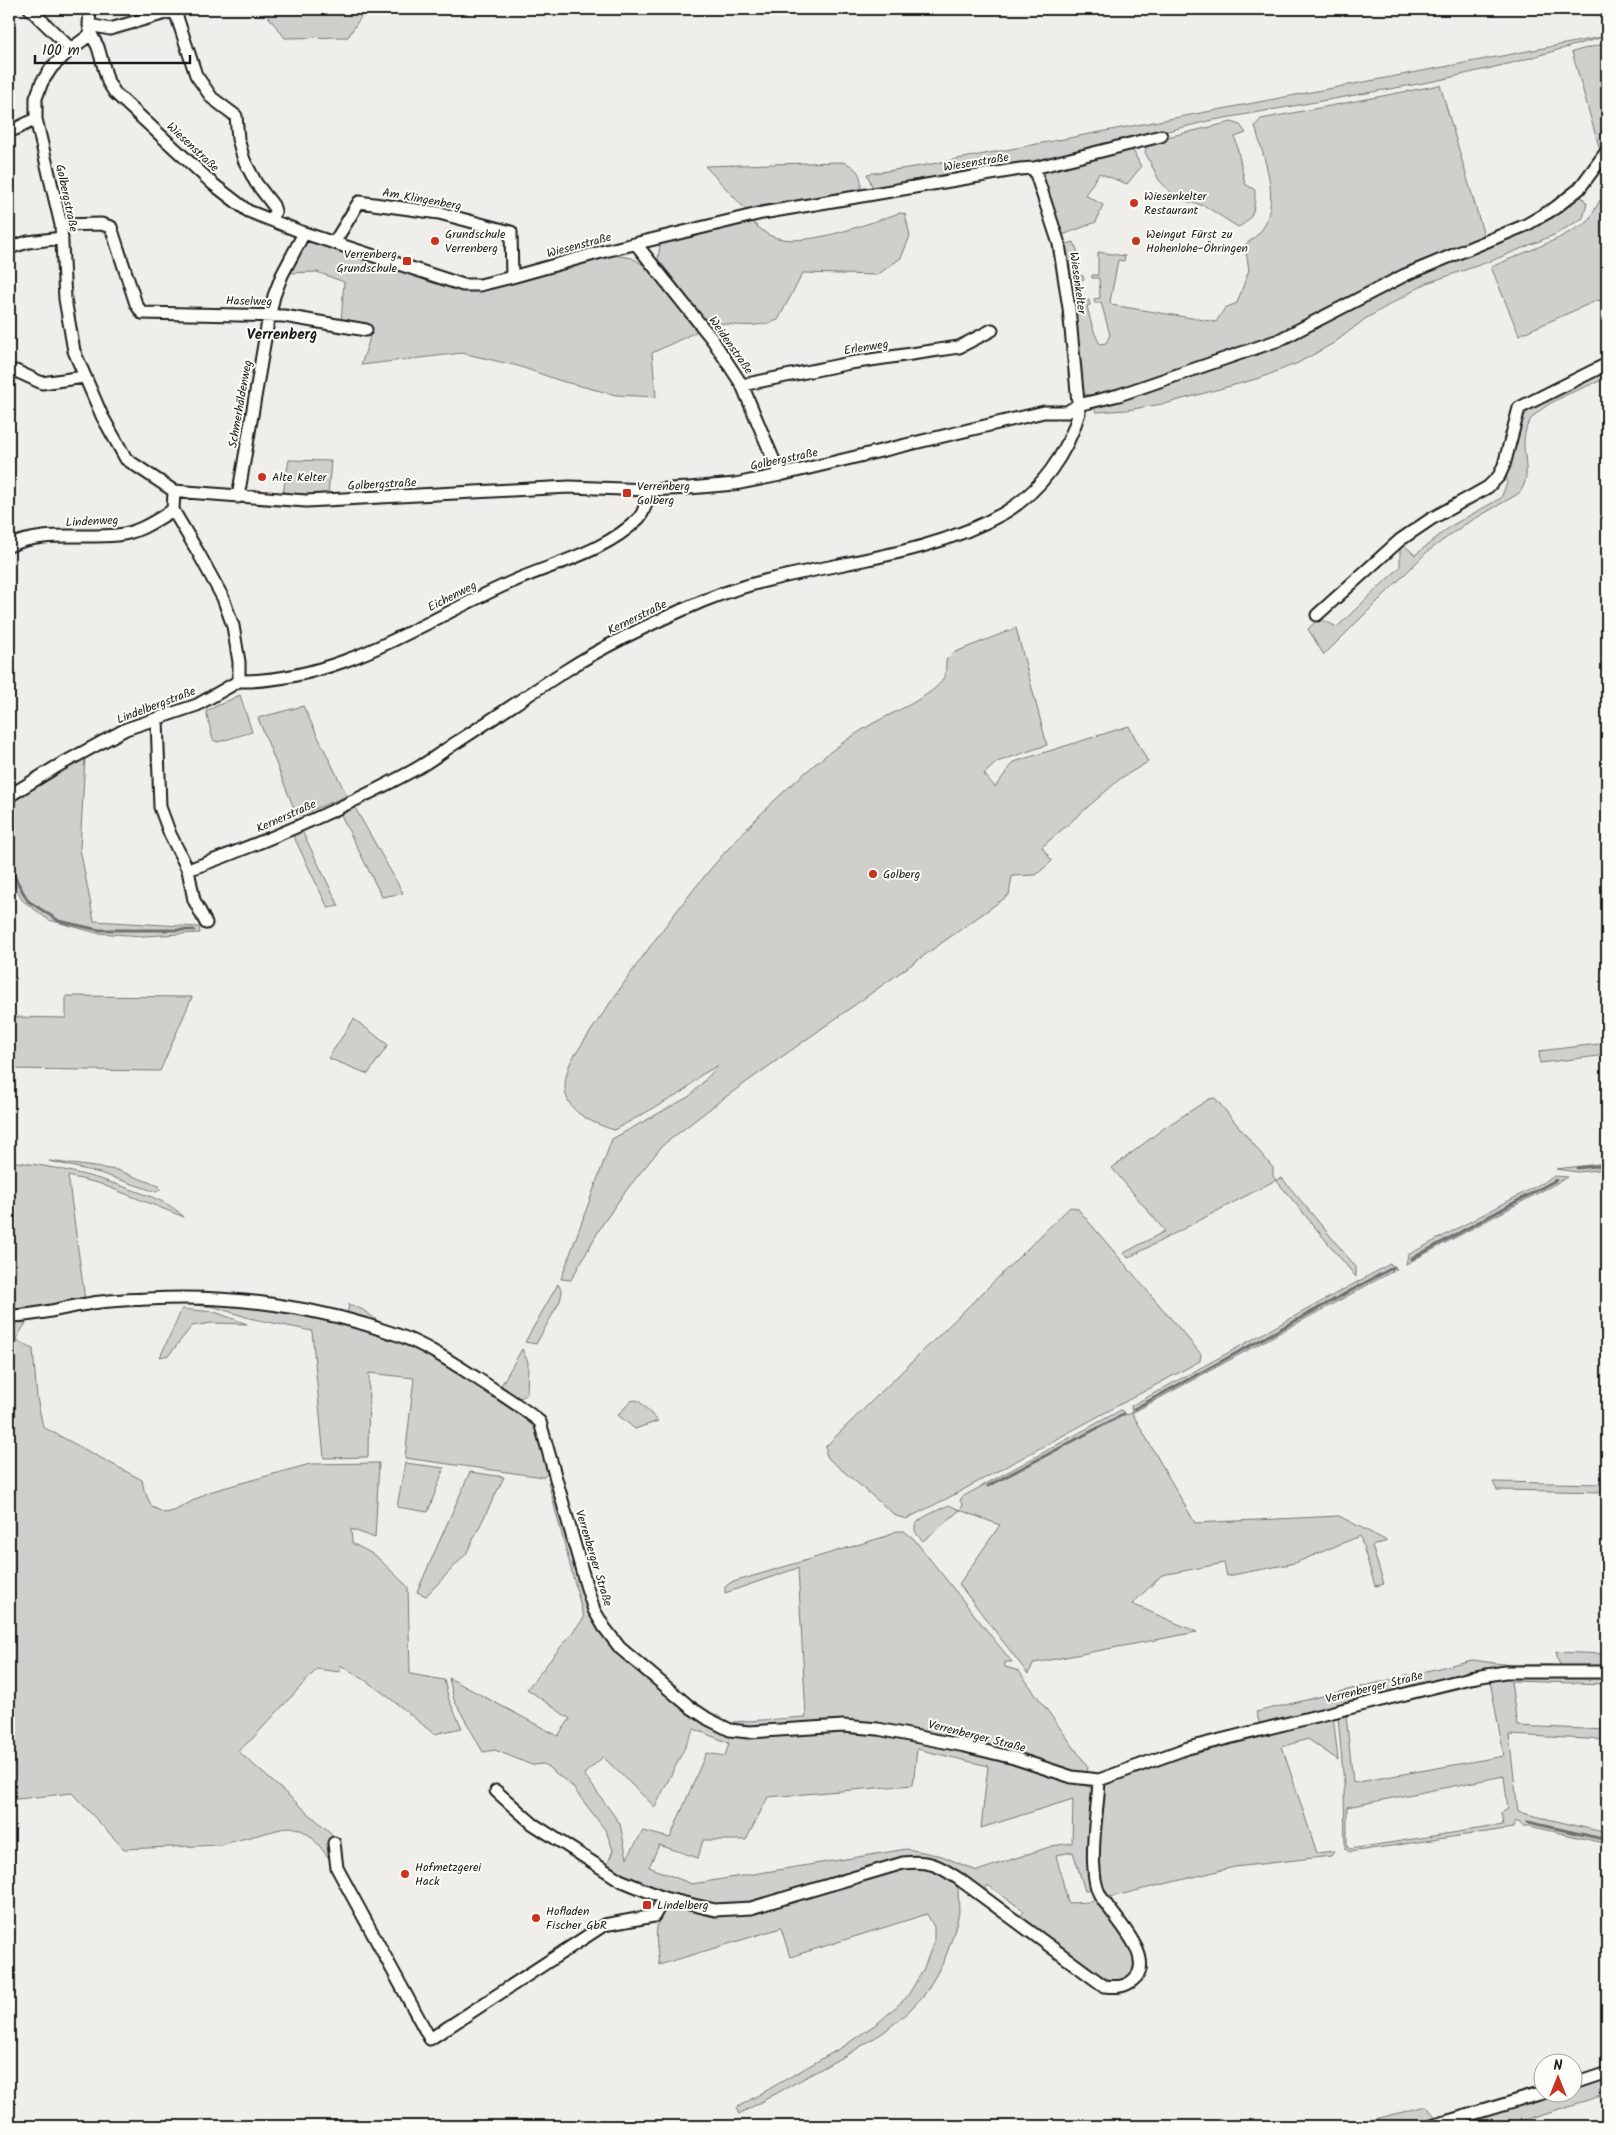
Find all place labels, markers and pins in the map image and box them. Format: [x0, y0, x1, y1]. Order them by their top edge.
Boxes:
place label: Wiesenkelter Restaurant [1144, 187, 1208, 220]
marker: Wiesenkelter Restaurant [1128, 197, 1140, 209]
place label: Grundschule Verrenberg [445, 225, 506, 258]
place label: Weingut Fürst zu Hohenlohe-Öhringen [1146, 225, 1248, 258]
marker: Grundschule Verrenberg [429, 235, 441, 247]
marker: Weingut Fürst zu Hohenlohe-Öhringen [1130, 235, 1142, 247]
place label: Verrenberg Grundschule [337, 245, 398, 278]
marker: Verrenberg Grundschule [401, 255, 413, 267]
place label: Alte Kelter [272, 468, 328, 487]
marker: Alte Kelter [256, 471, 268, 483]
place label: Verrenberg Golberg [637, 477, 690, 510]
marker: Verrenberg Golberg [621, 487, 633, 499]
place label: Golberg [883, 865, 920, 884]
marker: Golberg [867, 868, 879, 880]
place label: Hofmetzgerei Hack [415, 1858, 482, 1891]
marker: Hofmetzgerei Hack [399, 1868, 411, 1880]
place label: Lindelberg [657, 1896, 709, 1915]
marker: Lindelberg [641, 1899, 653, 1911]
place label: Hofladen Fischer GbR [546, 1902, 607, 1935]
marker: Hofladen Fischer GbR [530, 1912, 542, 1924]

